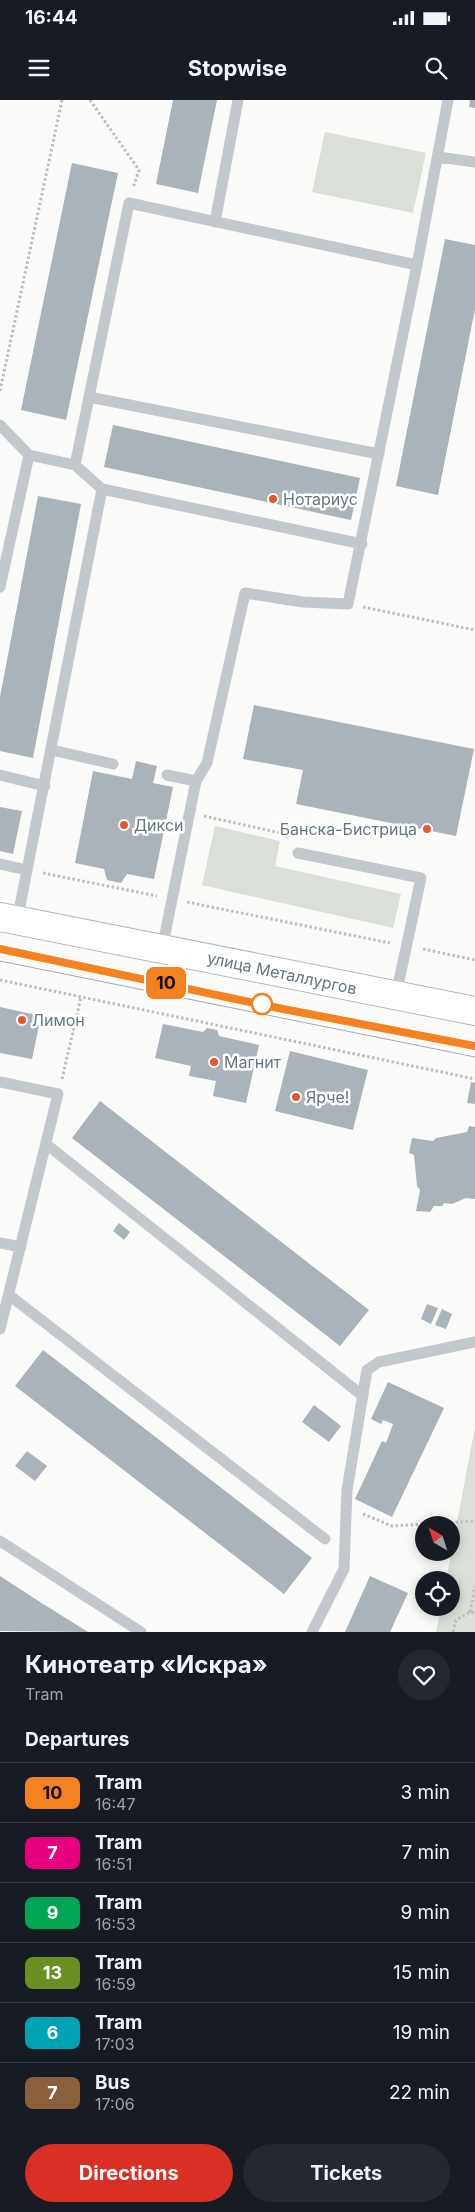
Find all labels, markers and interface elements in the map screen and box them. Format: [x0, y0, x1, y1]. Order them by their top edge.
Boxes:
text: 16:44 [25, 6, 78, 29]
icon: menu [25, 54, 53, 82]
icon: search [422, 54, 450, 82]
text: Stopwise [188, 55, 287, 81]
place label: Нотариус [283, 489, 358, 509]
marker: Нотариус [267, 493, 279, 505]
place label: Дикси [134, 815, 183, 835]
marker: Дикси [118, 819, 130, 831]
place label: Банска-Бистрица [280, 819, 417, 839]
marker: Банска-Бистрица [421, 823, 433, 835]
street label: улица Металлургов [205, 947, 359, 999]
line badge: 10 [144, 967, 188, 999]
text: 10 [156, 972, 176, 993]
unlabelled marker [251, 993, 273, 1015]
place label: Лимон [32, 1010, 85, 1030]
marker: Лимон [16, 1014, 28, 1026]
place label: Магнит [224, 1052, 282, 1072]
marker: Магнит [208, 1056, 220, 1068]
place label: Ярче! [306, 1087, 349, 1107]
marker: Ярче! [290, 1091, 302, 1103]
north arrow [415, 1516, 460, 1561]
map controls [415, 1516, 460, 1616]
button: locate [415, 1571, 460, 1616]
button: heart [398, 1649, 450, 1701]
text: Кинотеатр «Искра» [25, 1650, 268, 1679]
text: Tram [25, 1684, 63, 1704]
text: Departures [25, 1728, 129, 1751]
text: Tram [95, 1771, 142, 1794]
text: 3 min [400, 1781, 450, 1804]
text: 10 [43, 1782, 62, 1803]
text: 16:47 [95, 1794, 135, 1814]
text: Tram [95, 1831, 142, 1854]
text: 7 min [401, 1841, 450, 1864]
text: 7 [47, 1842, 58, 1863]
text: 16:51 [95, 1854, 132, 1874]
text: Tram [95, 1891, 142, 1914]
text: 9 min [400, 1901, 450, 1924]
text: 9 [47, 1902, 58, 1923]
text: 16:53 [95, 1914, 136, 1934]
text: Tram [95, 1951, 142, 1974]
text: 15 min [393, 1961, 450, 1984]
text: 13 [43, 1962, 62, 1983]
text: 16:59 [95, 1974, 136, 1994]
text: Tram [95, 2011, 142, 2034]
text: 19 min [393, 2021, 450, 2044]
text: 6 [47, 2022, 58, 2043]
text: 17:03 [95, 2034, 135, 2054]
text: Bus [95, 2071, 130, 2094]
text: 22 min [389, 2081, 450, 2104]
text: 7 [47, 2082, 58, 2103]
text: 17:06 [95, 2094, 135, 2114]
button: Directions [25, 2144, 233, 2202]
button: Tickets [243, 2144, 450, 2202]

